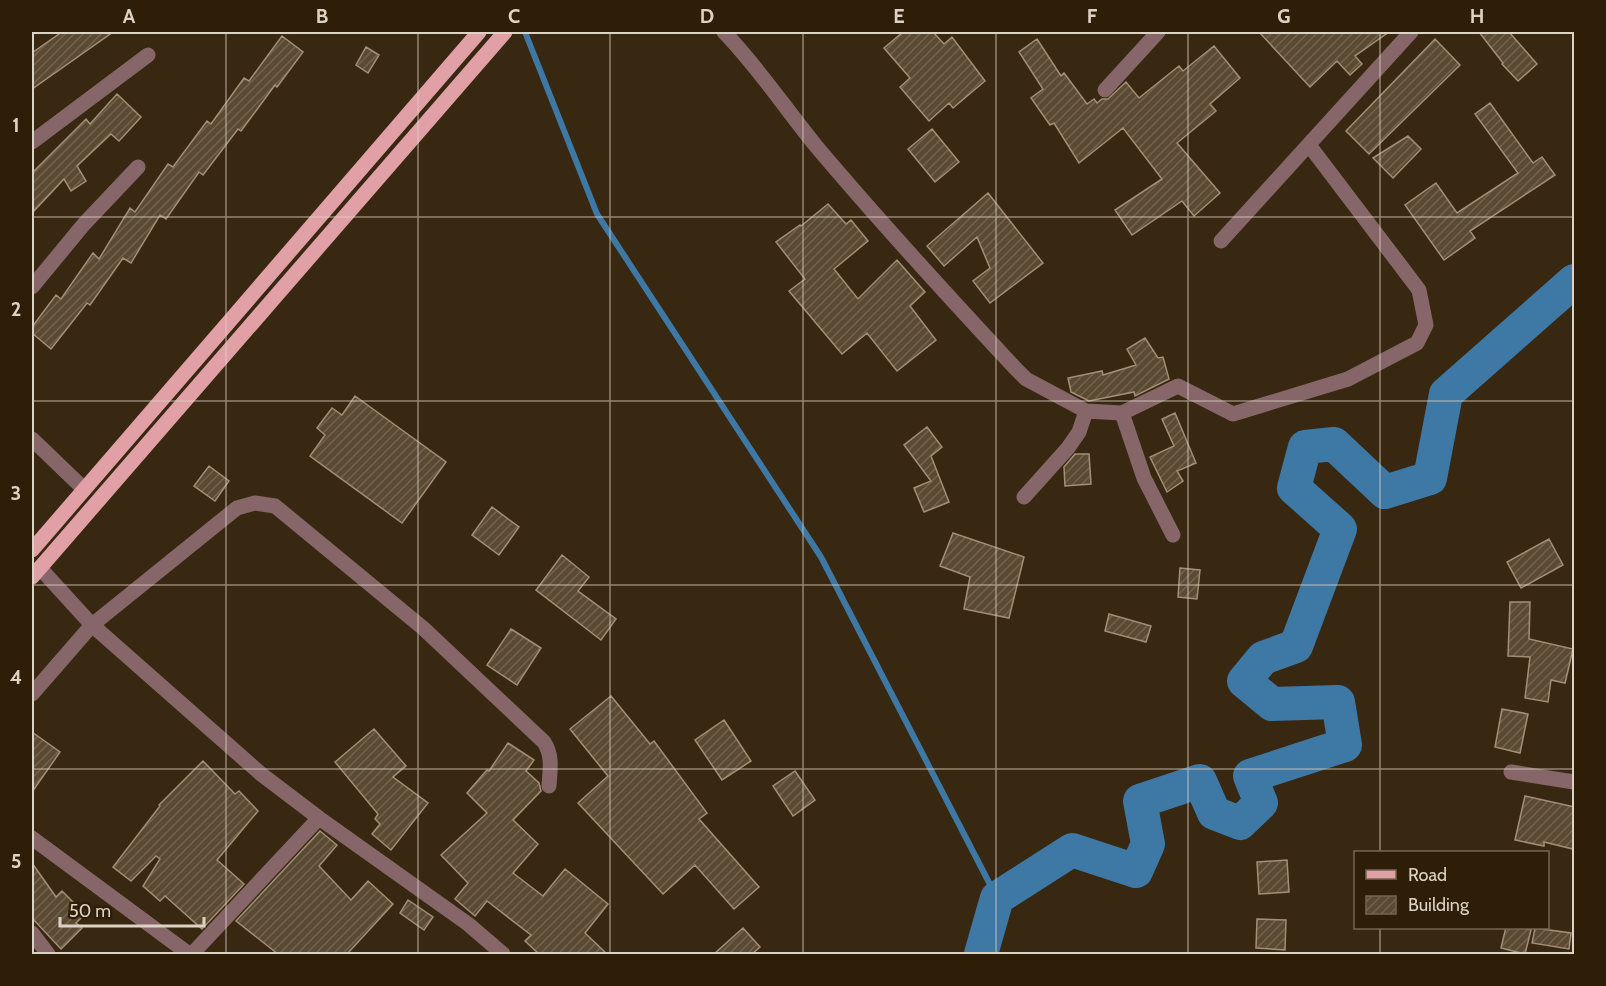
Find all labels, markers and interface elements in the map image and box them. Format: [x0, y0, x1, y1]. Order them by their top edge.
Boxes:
text: A [123, 4, 136, 28]
text: B [316, 4, 328, 28]
text: C [508, 4, 520, 28]
text: D [700, 4, 714, 28]
text: E [893, 4, 905, 28]
text: F [1087, 4, 1098, 28]
text: G [1277, 4, 1291, 28]
text: H [1470, 4, 1484, 28]
text: 1 [12, 113, 20, 137]
text: 2 [11, 297, 21, 321]
text: 3 [11, 481, 21, 505]
text: 4 [10, 665, 22, 689]
text: 5 [11, 849, 21, 873]
legend [1354, 851, 1549, 929]
text: Road [1408, 864, 1447, 886]
scale bar [60, 890, 204, 928]
text: Building [1408, 894, 1470, 916]
text: 50 m [69, 900, 111, 922]

